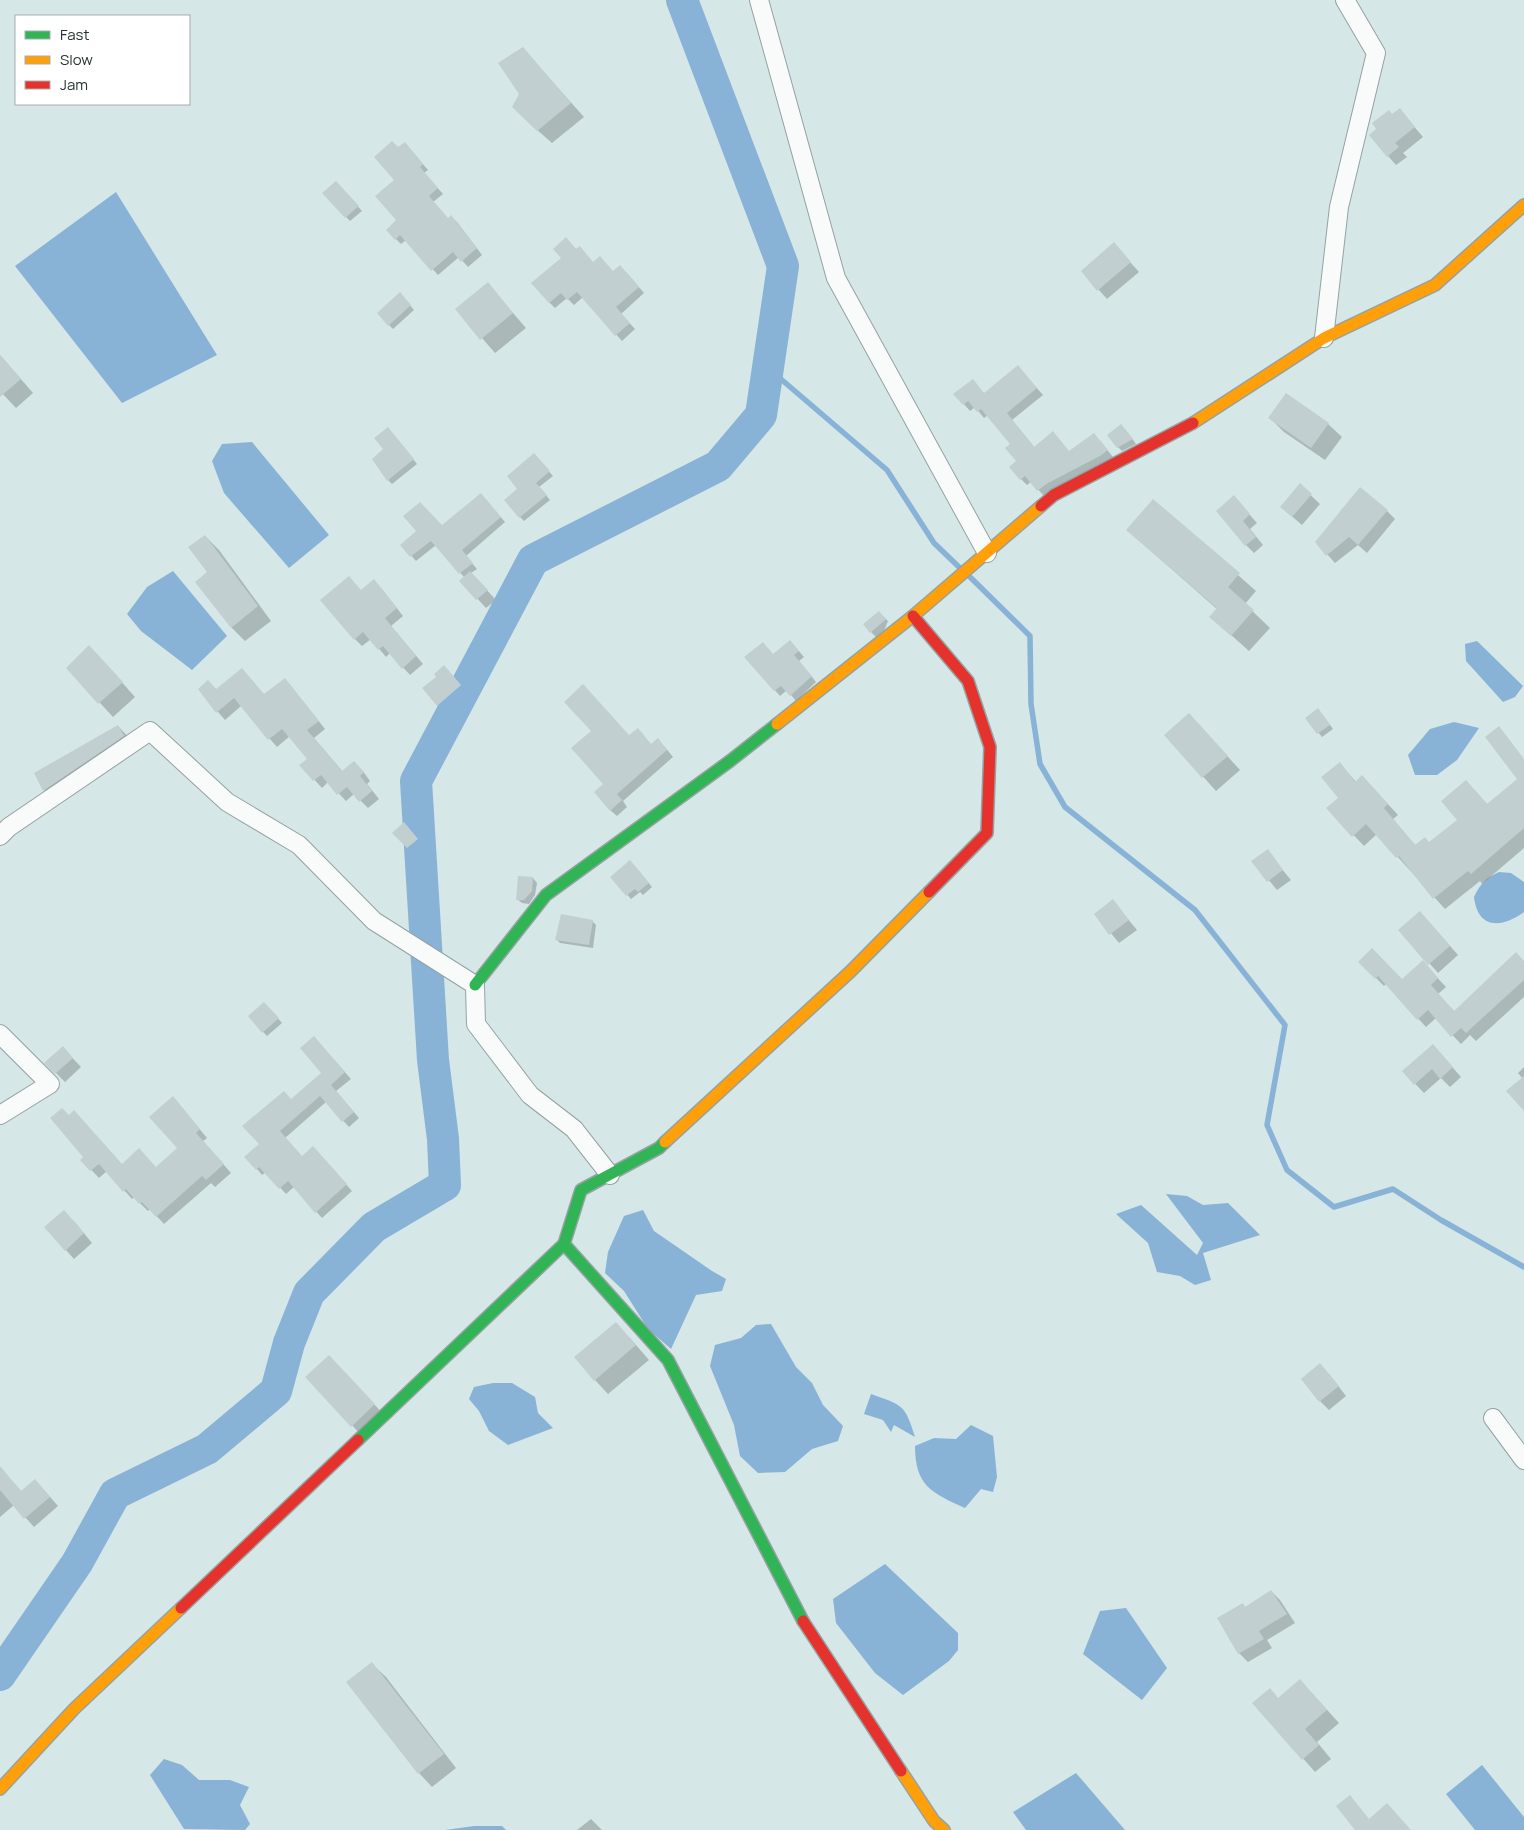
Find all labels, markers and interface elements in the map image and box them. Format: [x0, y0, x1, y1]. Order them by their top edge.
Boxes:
legend [15, 15, 190, 105]
text: Fast [60, 24, 89, 45]
text: Slow [60, 49, 93, 70]
text: Jam [60, 74, 88, 95]

